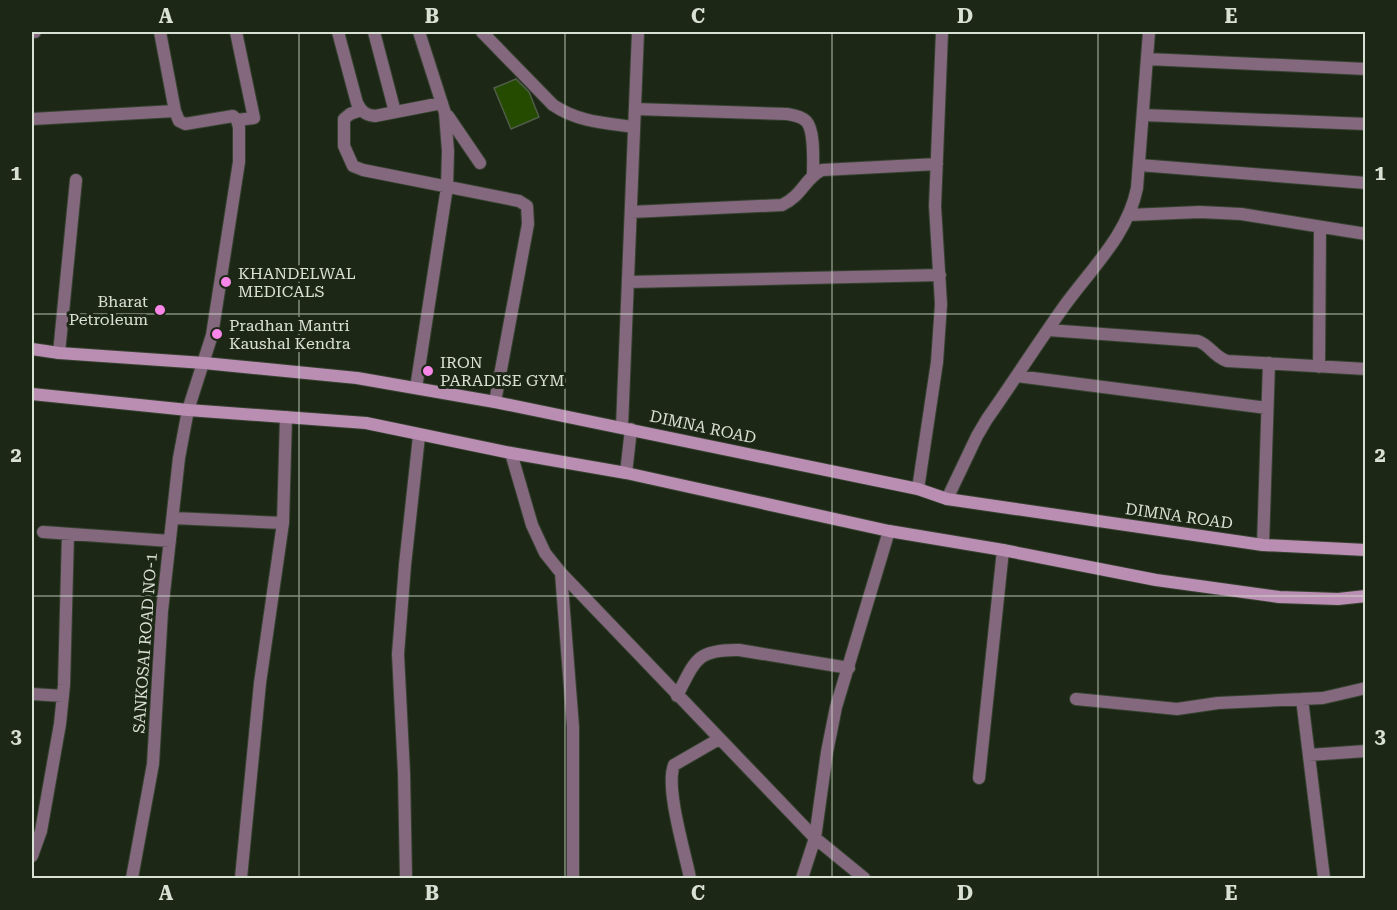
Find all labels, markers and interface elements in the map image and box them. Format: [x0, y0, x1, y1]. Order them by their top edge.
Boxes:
text: A [159, 4, 174, 28]
text: B [425, 4, 439, 28]
text: C [691, 4, 705, 28]
text: D [957, 4, 973, 28]
text: E [1225, 4, 1238, 28]
text: 1 [10, 161, 22, 185]
text: 1 [1374, 161, 1386, 185]
place label: KHANDELWAL MEDICALS [238, 264, 356, 301]
marker: KHANDELWAL MEDICALS [219, 275, 233, 289]
place label: Bharat Petroleum [69, 292, 148, 329]
marker: Bharat Petroleum [153, 303, 167, 317]
place label: Pradhan Mantri Kaushal Kendra [229, 316, 351, 353]
marker: Pradhan Mantri Kaushal Kendra [210, 327, 224, 341]
place label: IRON PARADISE GYM [440, 353, 564, 390]
marker: IRON PARADISE GYM [421, 364, 435, 378]
street label: DIMNA ROAD [648, 406, 758, 448]
text: 2 [10, 443, 22, 467]
text: 2 [1374, 443, 1386, 467]
street label: DIMNA ROAD [1124, 499, 1234, 533]
street label: SANKOSAI ROAD NO-1 [129, 552, 161, 734]
text: 3 [10, 724, 22, 748]
text: 3 [1374, 724, 1386, 748]
text: A [159, 881, 174, 905]
text: B [425, 881, 439, 905]
text: C [691, 881, 705, 905]
text: D [957, 881, 973, 905]
text: E [1225, 881, 1238, 905]

